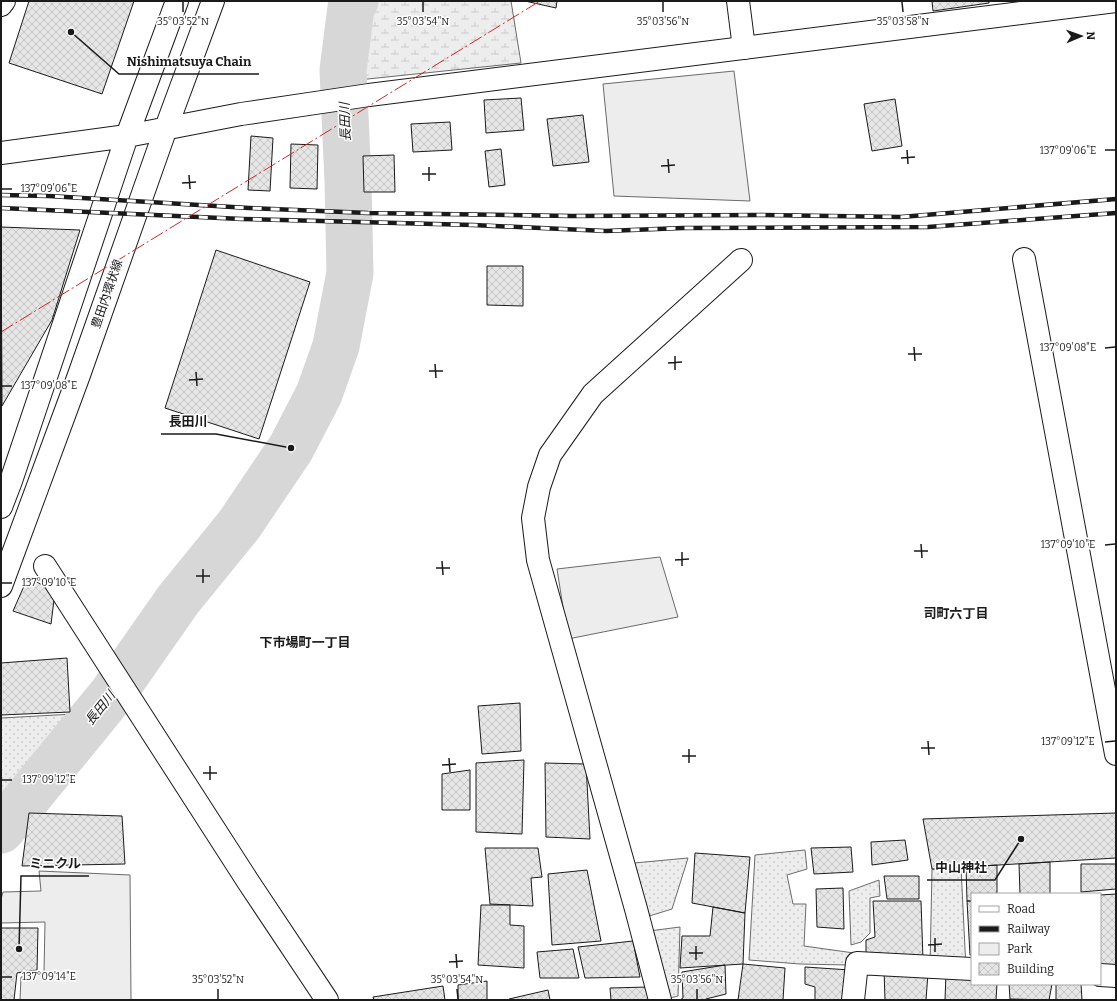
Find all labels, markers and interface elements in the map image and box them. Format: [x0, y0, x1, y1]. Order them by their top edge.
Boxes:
text: 35°03'52"N [157, 16, 209, 28]
text: 35°03'54"N [397, 16, 449, 28]
text: 35°03'56"N [637, 16, 689, 28]
text: 35°03'58"N [877, 16, 929, 28]
north arrow [1061, 16, 1101, 56]
text: N [1084, 31, 1097, 41]
callout: Nishimatsuya Chain [119, 49, 259, 74]
text: Nishimatsuya Chain [127, 54, 252, 69]
water label: 長田川 [337, 100, 353, 142]
text: 137°09'06"E [1040, 145, 1096, 157]
text: 137°09'06"E [21, 183, 77, 195]
street label: 豊田内環状線 [89, 258, 125, 330]
text: 137°09'08"E [1040, 342, 1096, 354]
text: 137°09'08"E [21, 380, 77, 392]
callout: 長田川 [161, 409, 216, 434]
text: 長田川 [168, 414, 208, 429]
text: 137°09'10"E [1041, 539, 1095, 551]
text: 137°09'10"E [22, 577, 76, 589]
district label: 司町六丁目 [923, 606, 989, 621]
district label: 下市場町一丁目 [259, 635, 351, 650]
water label: 長田川 [82, 687, 119, 728]
text: 137°09'12"E [1041, 736, 1095, 748]
text: 137°09'12"E [22, 774, 76, 786]
callout: ミニクル [21, 851, 89, 876]
callout: 中山神社 [927, 855, 995, 880]
text: ミニクル [29, 856, 81, 871]
text: 中山神社 [935, 860, 987, 875]
legend [971, 893, 1101, 985]
text: Road [1007, 902, 1035, 916]
text: Railway [1007, 922, 1051, 936]
text: Park [1007, 942, 1033, 956]
text: Building [1007, 962, 1054, 976]
text: 137°09'14"E [22, 971, 76, 983]
text: 35°03'52"N [192, 974, 244, 986]
text: 35°03'54"N [431, 974, 483, 986]
text: 35°03'56"N [671, 974, 723, 986]

